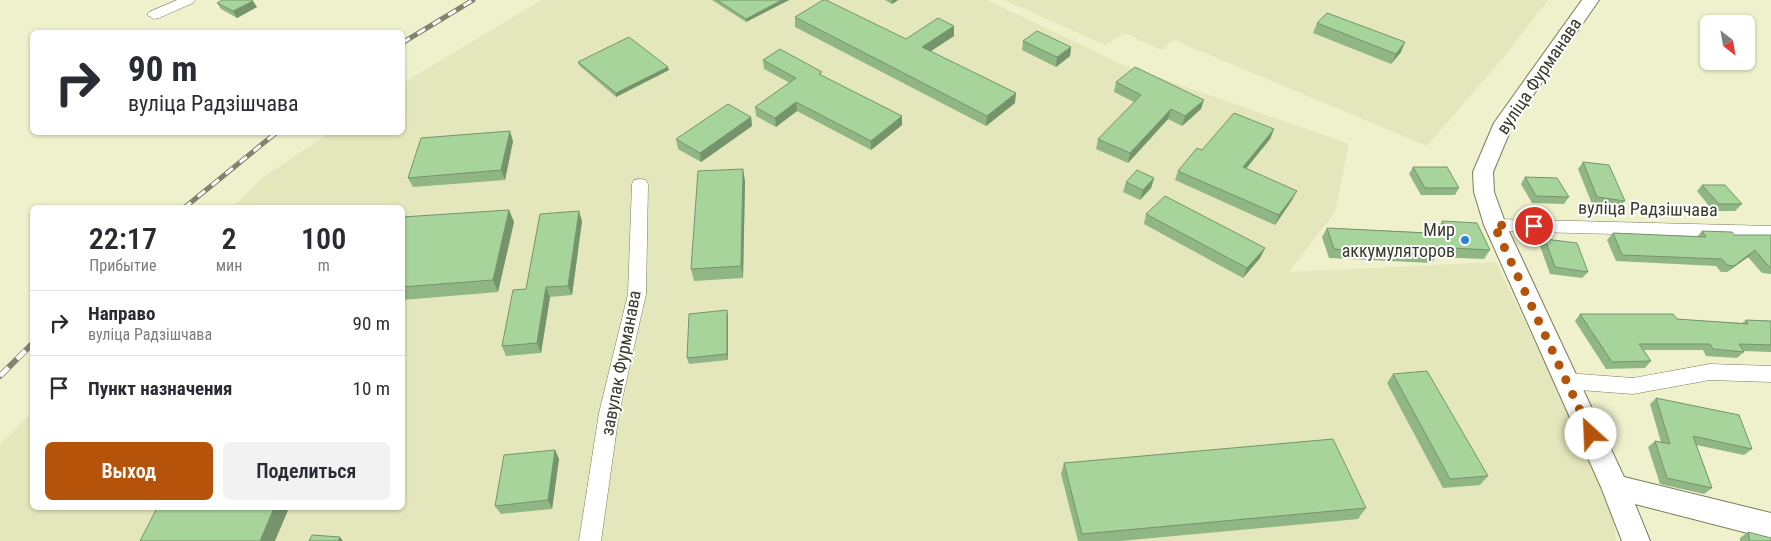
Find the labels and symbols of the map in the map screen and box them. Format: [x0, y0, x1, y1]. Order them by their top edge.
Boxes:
street label: вуліца Фурманава [1492, 14, 1585, 138]
north arrow [1700, 15, 1755, 70]
street label: вуліца Радзішчава [1578, 197, 1718, 220]
pin [1513, 205, 1555, 247]
place label: Мир аккумуляторов [1342, 219, 1455, 261]
marker: Мир аккумуляторов [1459, 234, 1471, 246]
street label: завулак Фурманава [596, 288, 645, 437]
position arrow [1564, 407, 1616, 459]

